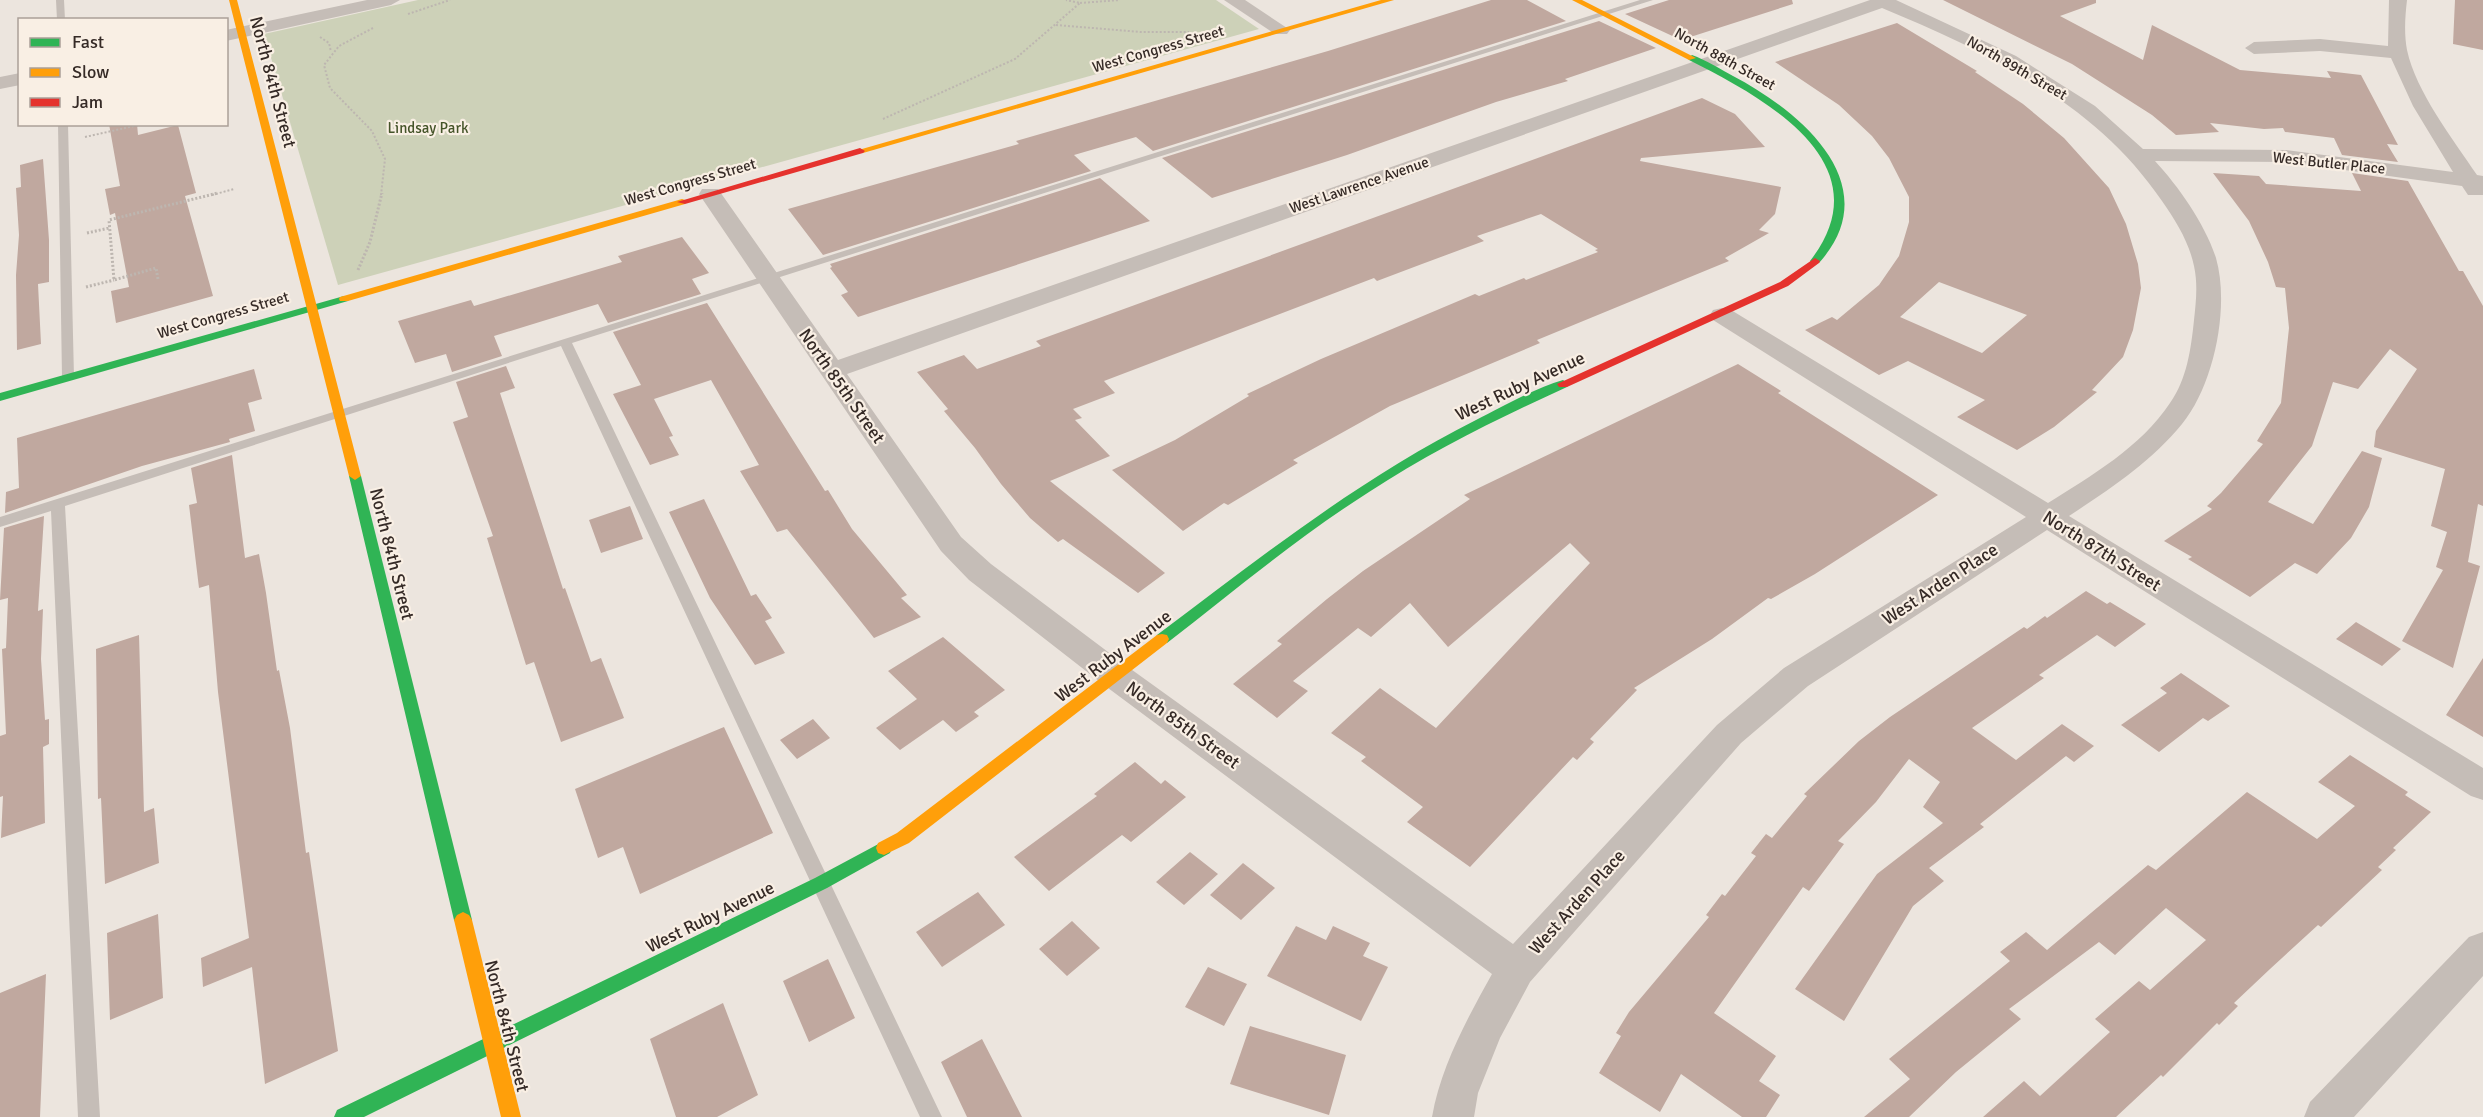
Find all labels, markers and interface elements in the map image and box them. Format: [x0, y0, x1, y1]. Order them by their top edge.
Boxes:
street label: North 84th Street [245, 14, 301, 150]
legend [18, 18, 228, 126]
street label: West Congress Street [1090, 22, 1226, 76]
street label: North 88th Street [1671, 24, 1779, 94]
text: Fast [72, 31, 104, 53]
street label: North 89th Street [1964, 32, 2070, 104]
text: Slow [72, 61, 109, 83]
text: Jam [72, 91, 103, 113]
park label: Lindsay Park [388, 119, 469, 137]
street label: West Butler Place [2272, 148, 2386, 178]
street label: West Lawrence Avenue [1287, 153, 1431, 217]
street label: West Congress Street [622, 155, 758, 209]
street label: West Congress Street [155, 288, 291, 342]
street label: North 85th Street [794, 324, 890, 448]
street label: West Ruby Avenue [1452, 346, 1588, 426]
street label: North 84th Street [365, 486, 419, 622]
street label: North 87th Street [2039, 506, 2165, 596]
street label: West Arden Place [1878, 538, 2002, 630]
street label: West Ruby Avenue [1050, 605, 1176, 707]
street label: North 85th Street [1122, 676, 1244, 774]
street label: West Arden Place [1524, 845, 1630, 959]
street label: West Ruby Avenue [642, 876, 778, 958]
street label: North 84th Street [480, 958, 534, 1094]

